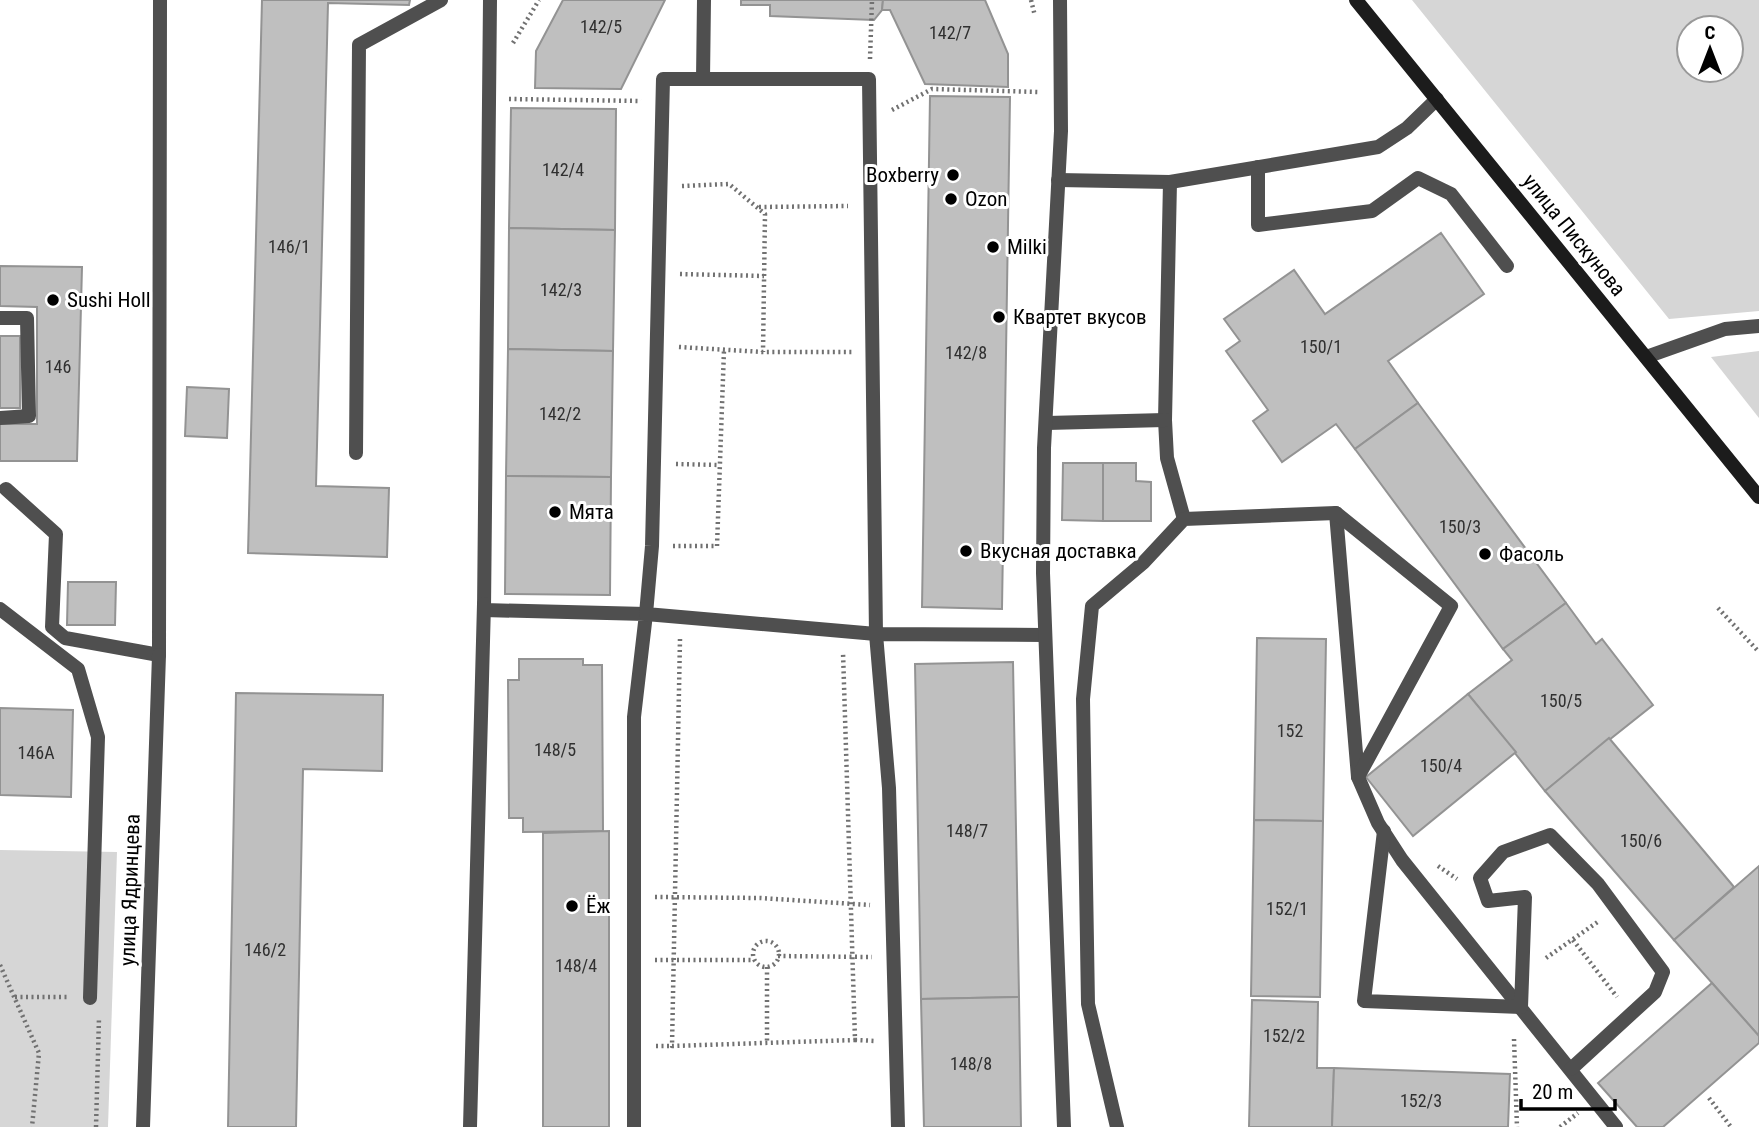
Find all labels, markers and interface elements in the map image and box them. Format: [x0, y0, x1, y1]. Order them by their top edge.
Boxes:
north arrow [1675, 14, 1745, 84]
house number: 142/5 [580, 16, 622, 37]
text: С [1705, 21, 1716, 44]
house number: 142/7 [929, 22, 971, 43]
house number: 142/4 [542, 159, 584, 180]
place label: Boxberry [866, 163, 939, 187]
marker: Boxberry [945, 167, 961, 183]
street label: улица Пискунова [1518, 169, 1630, 301]
place label: Ozon [965, 187, 1007, 211]
marker: Ozon [943, 191, 959, 207]
place label: Milki [1007, 235, 1047, 259]
house number: 146/1 [268, 236, 310, 257]
marker: Milki [985, 239, 1001, 255]
house number: 142/3 [540, 279, 582, 300]
place label: Sushi Holl [67, 288, 151, 312]
marker: Sushi Holl [45, 292, 61, 308]
place label: Квартет вкусов [1013, 305, 1147, 329]
marker: Квартет вкусов [991, 309, 1007, 325]
house number: 150/1 [1300, 336, 1342, 357]
house number: 142/8 [945, 342, 987, 363]
house number: 146 [45, 356, 71, 377]
house number: 142/2 [539, 403, 581, 424]
place label: Мята [569, 500, 614, 524]
marker: Мята [547, 504, 563, 520]
house number: 150/3 [1439, 516, 1481, 537]
place label: Вкусная доставка [980, 539, 1137, 563]
place label: Фасоль [1499, 542, 1564, 566]
marker: Вкусная доставка [958, 543, 974, 559]
marker: Фасоль [1477, 546, 1493, 562]
house number: 150/5 [1540, 690, 1582, 711]
house number: 152 [1277, 720, 1303, 741]
house number: 148/5 [534, 739, 576, 760]
house number: 146А [17, 742, 55, 763]
house number: 150/4 [1420, 755, 1462, 776]
street label: улица Ядринцева [115, 814, 145, 966]
house number: 148/7 [946, 820, 988, 841]
house number: 150/6 [1620, 830, 1662, 851]
place label: Ёж [586, 894, 610, 918]
marker: Ёж [564, 898, 580, 914]
house number: 152/1 [1266, 898, 1308, 919]
house number: 146/2 [244, 939, 286, 960]
house number: 148/4 [555, 955, 597, 976]
house number: 152/2 [1263, 1025, 1305, 1046]
house number: 148/8 [950, 1053, 992, 1074]
scale bar [1521, 1068, 1616, 1112]
text: 20 m [1532, 1080, 1573, 1104]
house number: 152/3 [1400, 1090, 1442, 1111]

